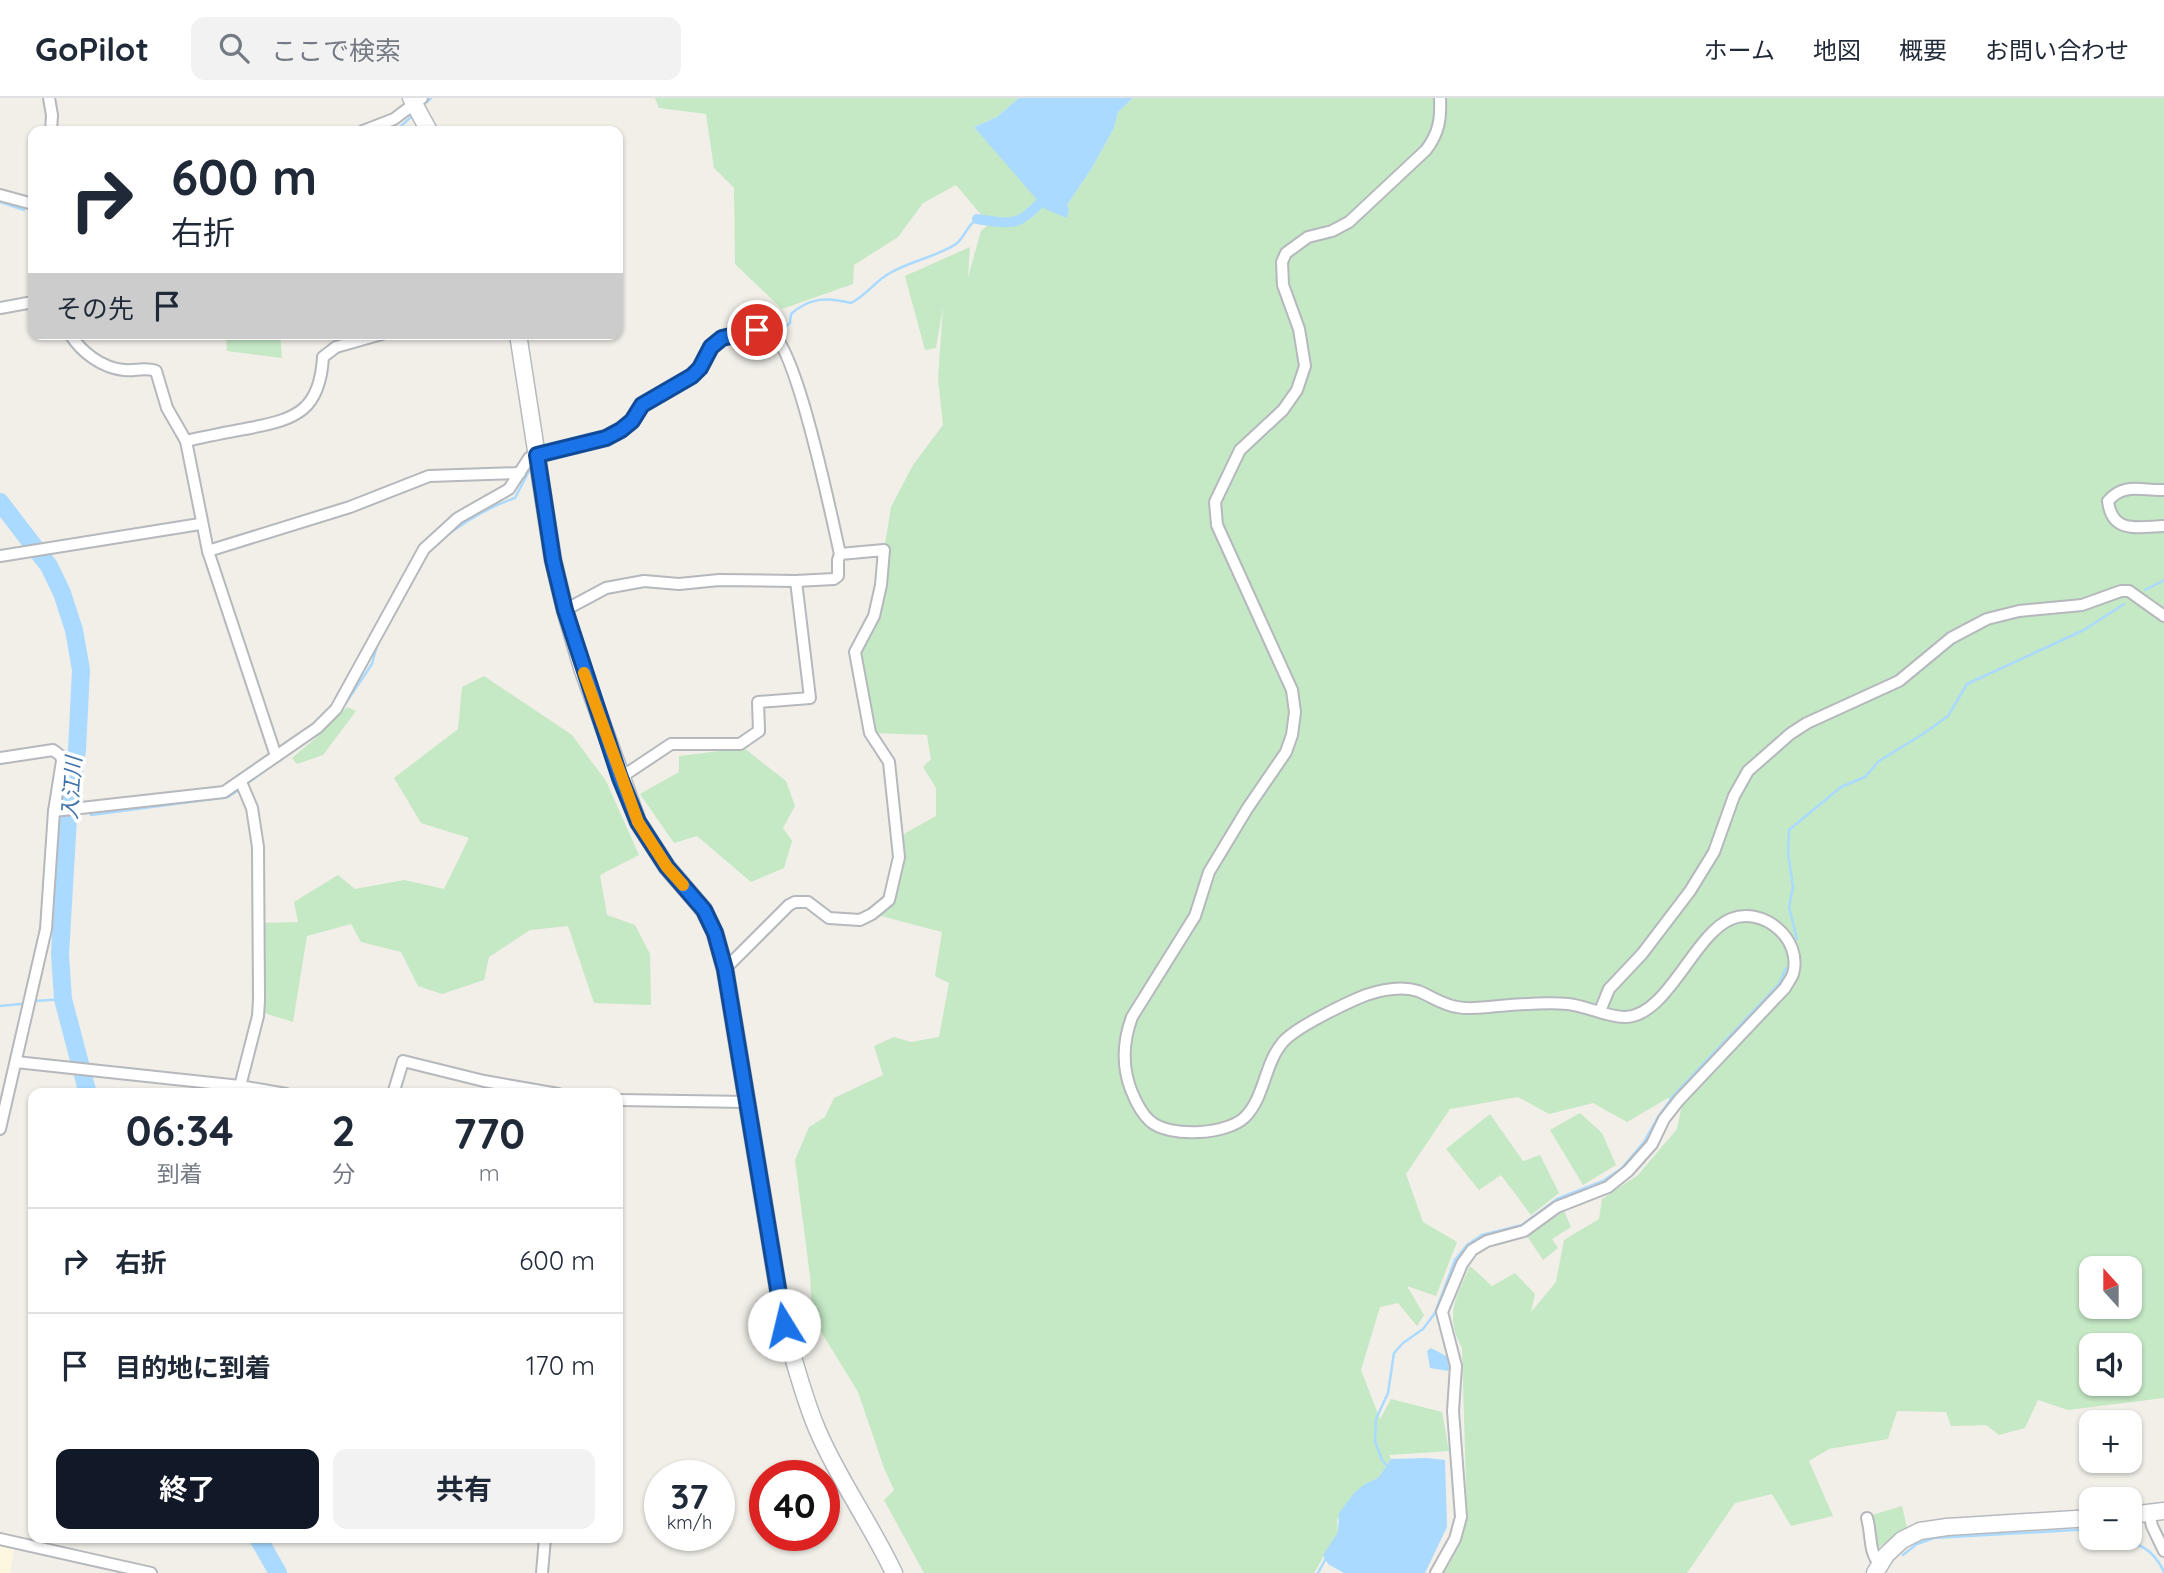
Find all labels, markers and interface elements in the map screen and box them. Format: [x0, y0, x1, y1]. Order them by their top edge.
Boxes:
search box [191, 17, 681, 80]
text: GoPilot [35, 28, 149, 69]
icon: search [215, 29, 253, 67]
text: ここで検索 [271, 34, 401, 67]
text: ホーム [1704, 35, 1775, 65]
text: 地図 [1813, 35, 1861, 65]
text: 概要 [1899, 35, 1947, 65]
text: お問い合わせ [1985, 35, 2129, 65]
text: 600 m [171, 146, 317, 207]
icon: right [56, 154, 147, 245]
text: 右折 [171, 212, 235, 252]
icon: arrive [148, 287, 186, 325]
text: その先 [56, 292, 134, 325]
pin [727, 300, 787, 360]
icon: arrive [738, 311, 776, 349]
water label: 入江川 [56, 754, 86, 820]
text: 06:34 [126, 1104, 234, 1157]
text: 2 [331, 1104, 355, 1157]
text: 770 [453, 1107, 525, 1160]
text: m [479, 1158, 500, 1187]
text: 到着 [157, 1159, 203, 1188]
text: 分 [332, 1159, 355, 1188]
icon: right [56, 1242, 94, 1280]
text: 600 m [519, 1244, 595, 1277]
text: 右折 [115, 1246, 167, 1279]
north arrow [2079, 1256, 2142, 1320]
map controls [2079, 1256, 2142, 1550]
position arrow [747, 1288, 821, 1362]
button: sound [2079, 1333, 2142, 1396]
icon: arrive [56, 1347, 94, 1385]
text: 170 m [526, 1349, 595, 1382]
text: 目的地に到着 [115, 1351, 271, 1384]
button: + [2079, 1410, 2142, 1473]
button: 終了 [56, 1449, 319, 1529]
button: 共有 [333, 1449, 595, 1529]
speed limit sign: 40 [749, 1460, 840, 1551]
text: 37 [670, 1474, 709, 1518]
button: − [2079, 1487, 2142, 1550]
text: km/h [667, 1511, 712, 1534]

